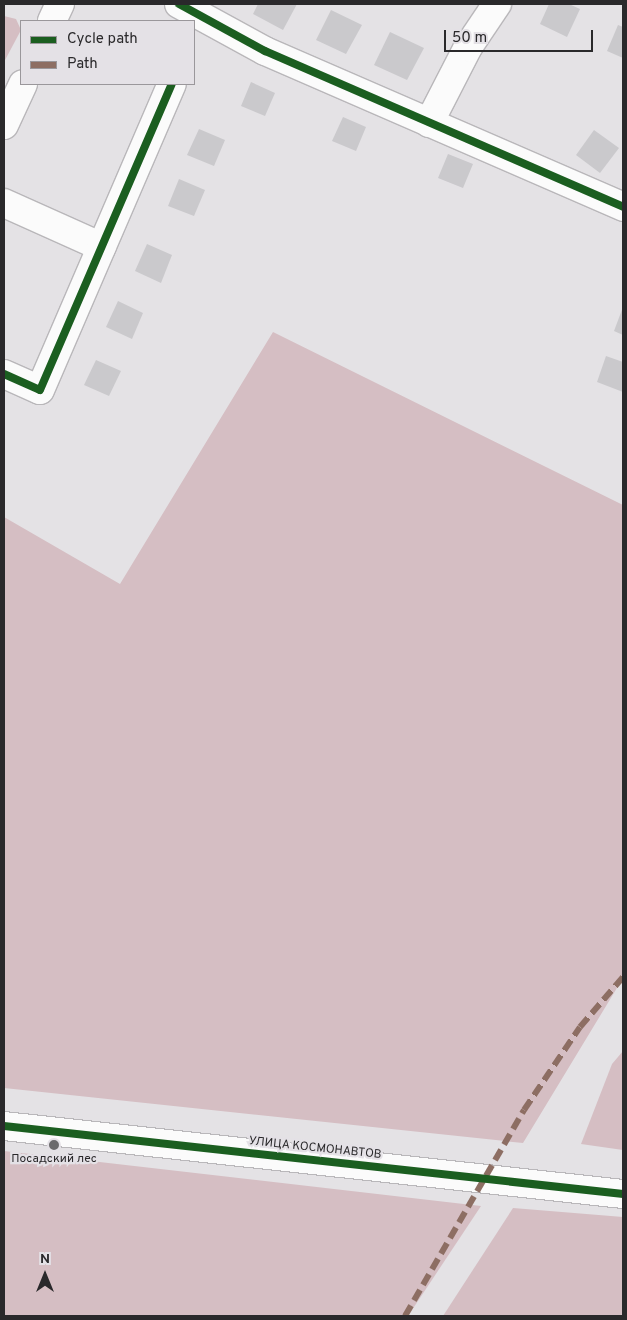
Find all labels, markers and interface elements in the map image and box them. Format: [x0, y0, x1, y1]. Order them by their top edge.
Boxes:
legend [20, 20, 195, 85]
scale bar [447, 20, 596, 52]
text: 50 m [452, 29, 487, 48]
text: Cycle path [67, 30, 138, 49]
text: Path [67, 55, 98, 74]
street label: УЛИЦА КОСМОНАВТОВ [248, 1135, 382, 1163]
marker: Посадский лес [48, 1139, 60, 1151]
place label: Посадский лес [11, 1153, 97, 1167]
north arrow [20, 1250, 70, 1300]
text: N [40, 1251, 50, 1268]

